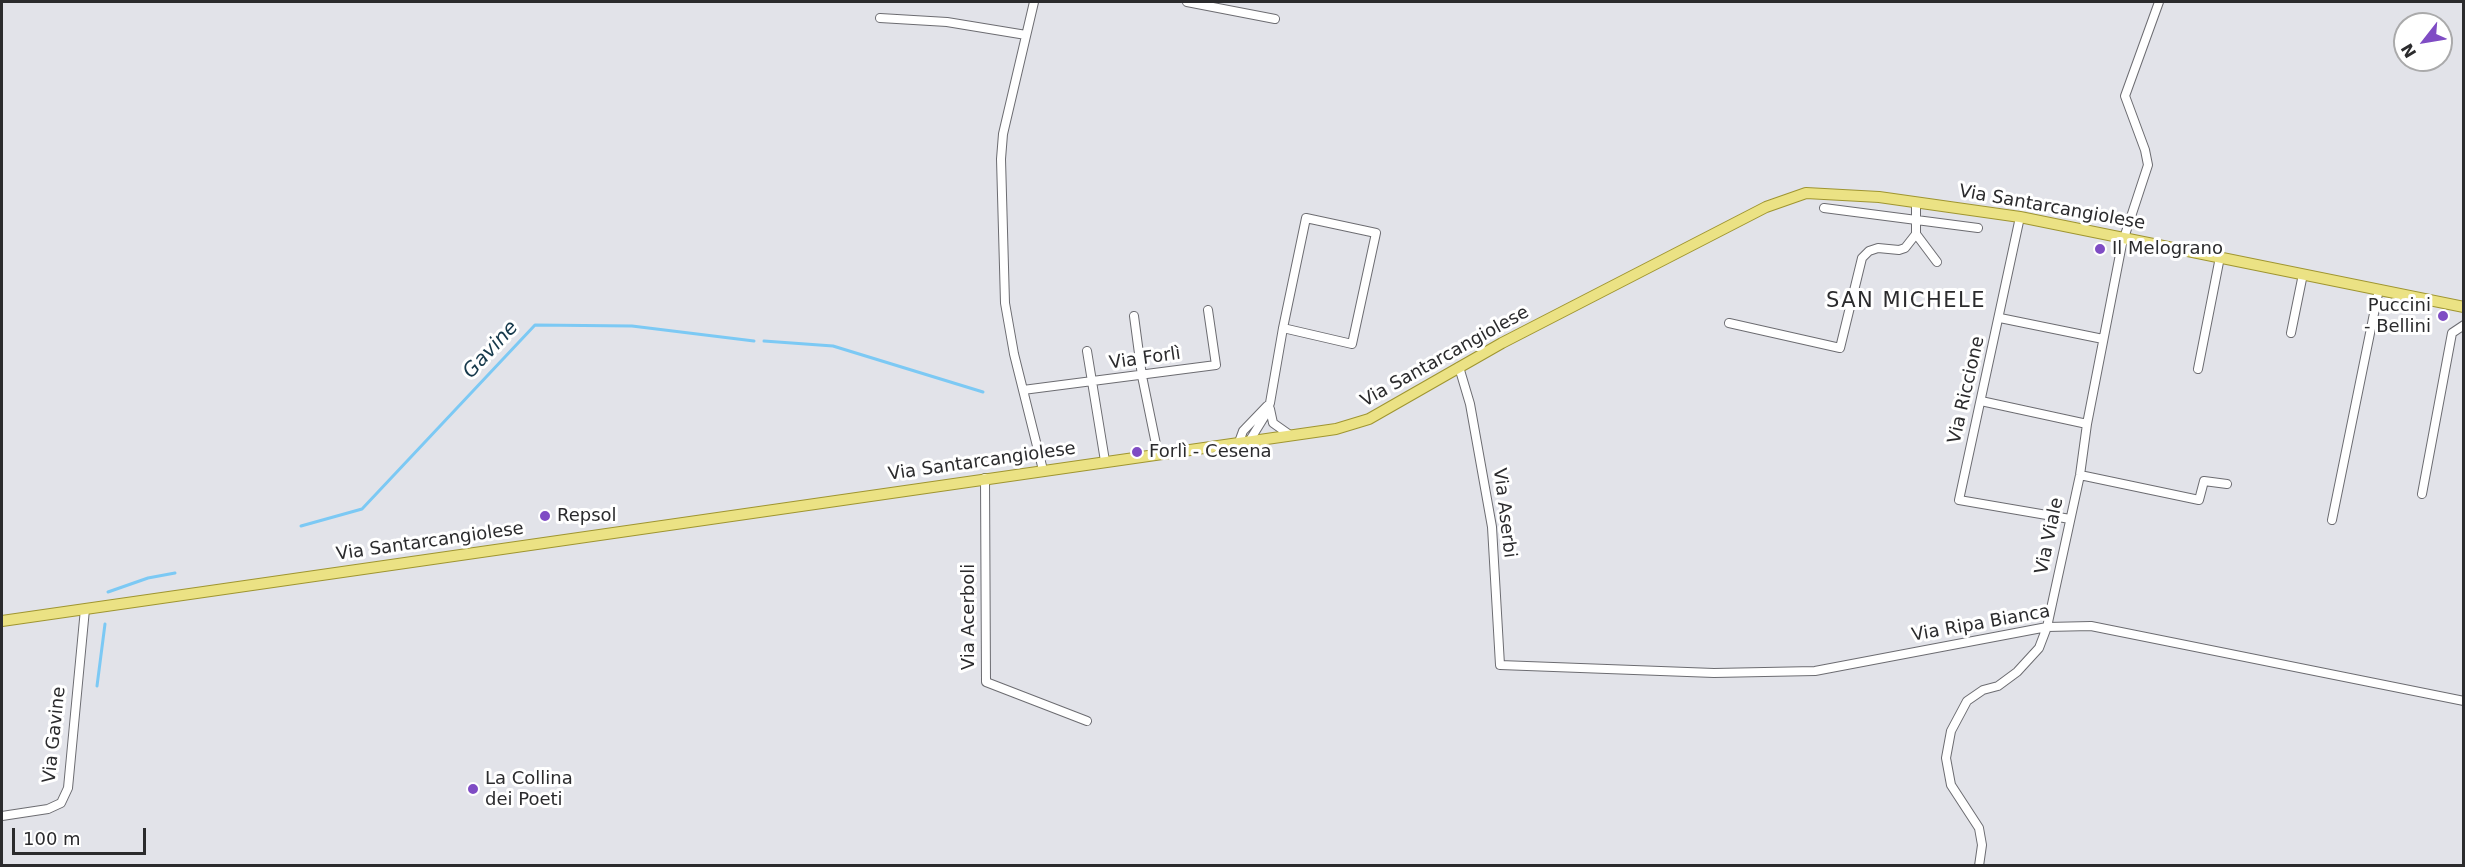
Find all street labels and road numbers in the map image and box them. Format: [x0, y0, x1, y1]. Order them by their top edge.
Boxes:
street label: Via Santarcangiolese [1957, 181, 2147, 235]
street label: Via Santarcangiolese [1357, 302, 1533, 412]
street label: Via Riccione [1944, 334, 1990, 446]
street label: Via Forlì [1108, 343, 1182, 375]
street label: Via Santarcangiolese [887, 438, 1077, 486]
street label: Via Aserbi [1488, 467, 1520, 559]
street label: Via Viale [2031, 496, 2069, 576]
street label: Via Santarcangiolese [335, 518, 525, 566]
street label: Via Acerboli [958, 564, 980, 670]
street label: Via Ripa Bianca [1910, 601, 2052, 647]
street label: Via Gavine [39, 686, 71, 784]

